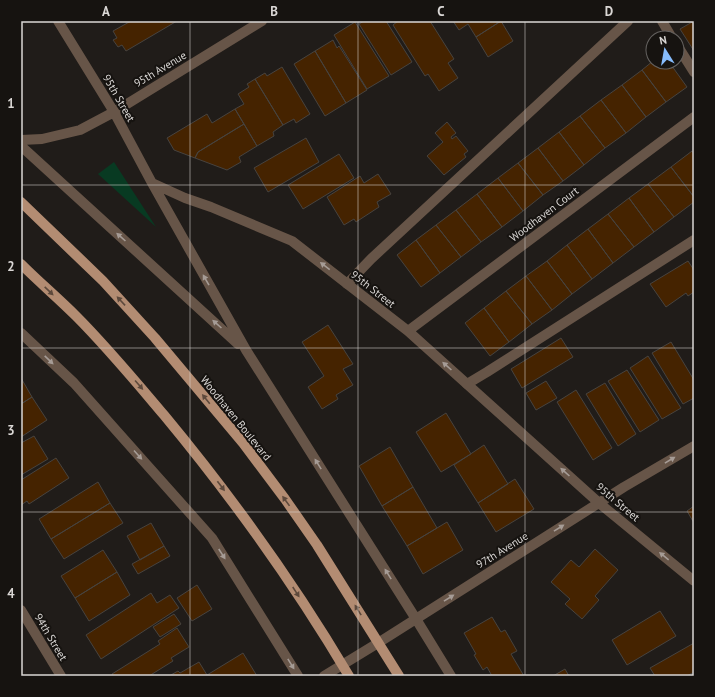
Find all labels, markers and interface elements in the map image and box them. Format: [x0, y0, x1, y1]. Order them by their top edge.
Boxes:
text: A [102, 3, 110, 20]
text: B [270, 3, 278, 20]
text: C [437, 3, 445, 20]
text: D [605, 3, 613, 20]
north arrow [645, 30, 685, 70]
text: N [658, 33, 668, 48]
street label: 95th Avenue [131, 48, 189, 90]
street label: 95th Street [100, 72, 138, 125]
text: 1 [7, 95, 15, 112]
street label: Woodhaven Court [507, 183, 582, 245]
one-way arrow [116, 232, 126, 241]
text: 2 [7, 258, 15, 275]
one-way arrow [319, 262, 330, 271]
street label: 95th Street [348, 267, 398, 311]
one-way arrow [202, 274, 209, 286]
one-way arrow [44, 286, 54, 296]
one-way arrow [116, 296, 126, 306]
one-way arrow [212, 319, 222, 329]
one-way arrow [44, 355, 54, 365]
one-way arrow [442, 362, 452, 371]
street label: Woodhaven Boulevard [198, 373, 274, 463]
one-way arrow [134, 380, 143, 391]
one-way arrow [202, 394, 211, 404]
text: 3 [7, 422, 15, 439]
one-way arrow [133, 450, 142, 460]
one-way arrow [665, 456, 675, 464]
one-way arrow [314, 459, 322, 470]
one-way arrow [560, 468, 569, 477]
street label: 95th Street [593, 480, 643, 524]
one-way arrow [217, 481, 225, 491]
one-way arrow [282, 496, 290, 507]
one-way arrow [553, 525, 565, 532]
street label: 97th Avenue [474, 528, 531, 571]
one-way arrow [218, 549, 226, 559]
one-way arrow [658, 552, 669, 560]
one-way arrow [384, 569, 392, 579]
text: 4 [7, 585, 15, 602]
one-way arrow [292, 586, 299, 598]
one-way arrow [444, 594, 454, 602]
one-way arrow [354, 605, 362, 615]
street label: 94th Street [31, 611, 71, 663]
one-way arrow [287, 658, 294, 670]

